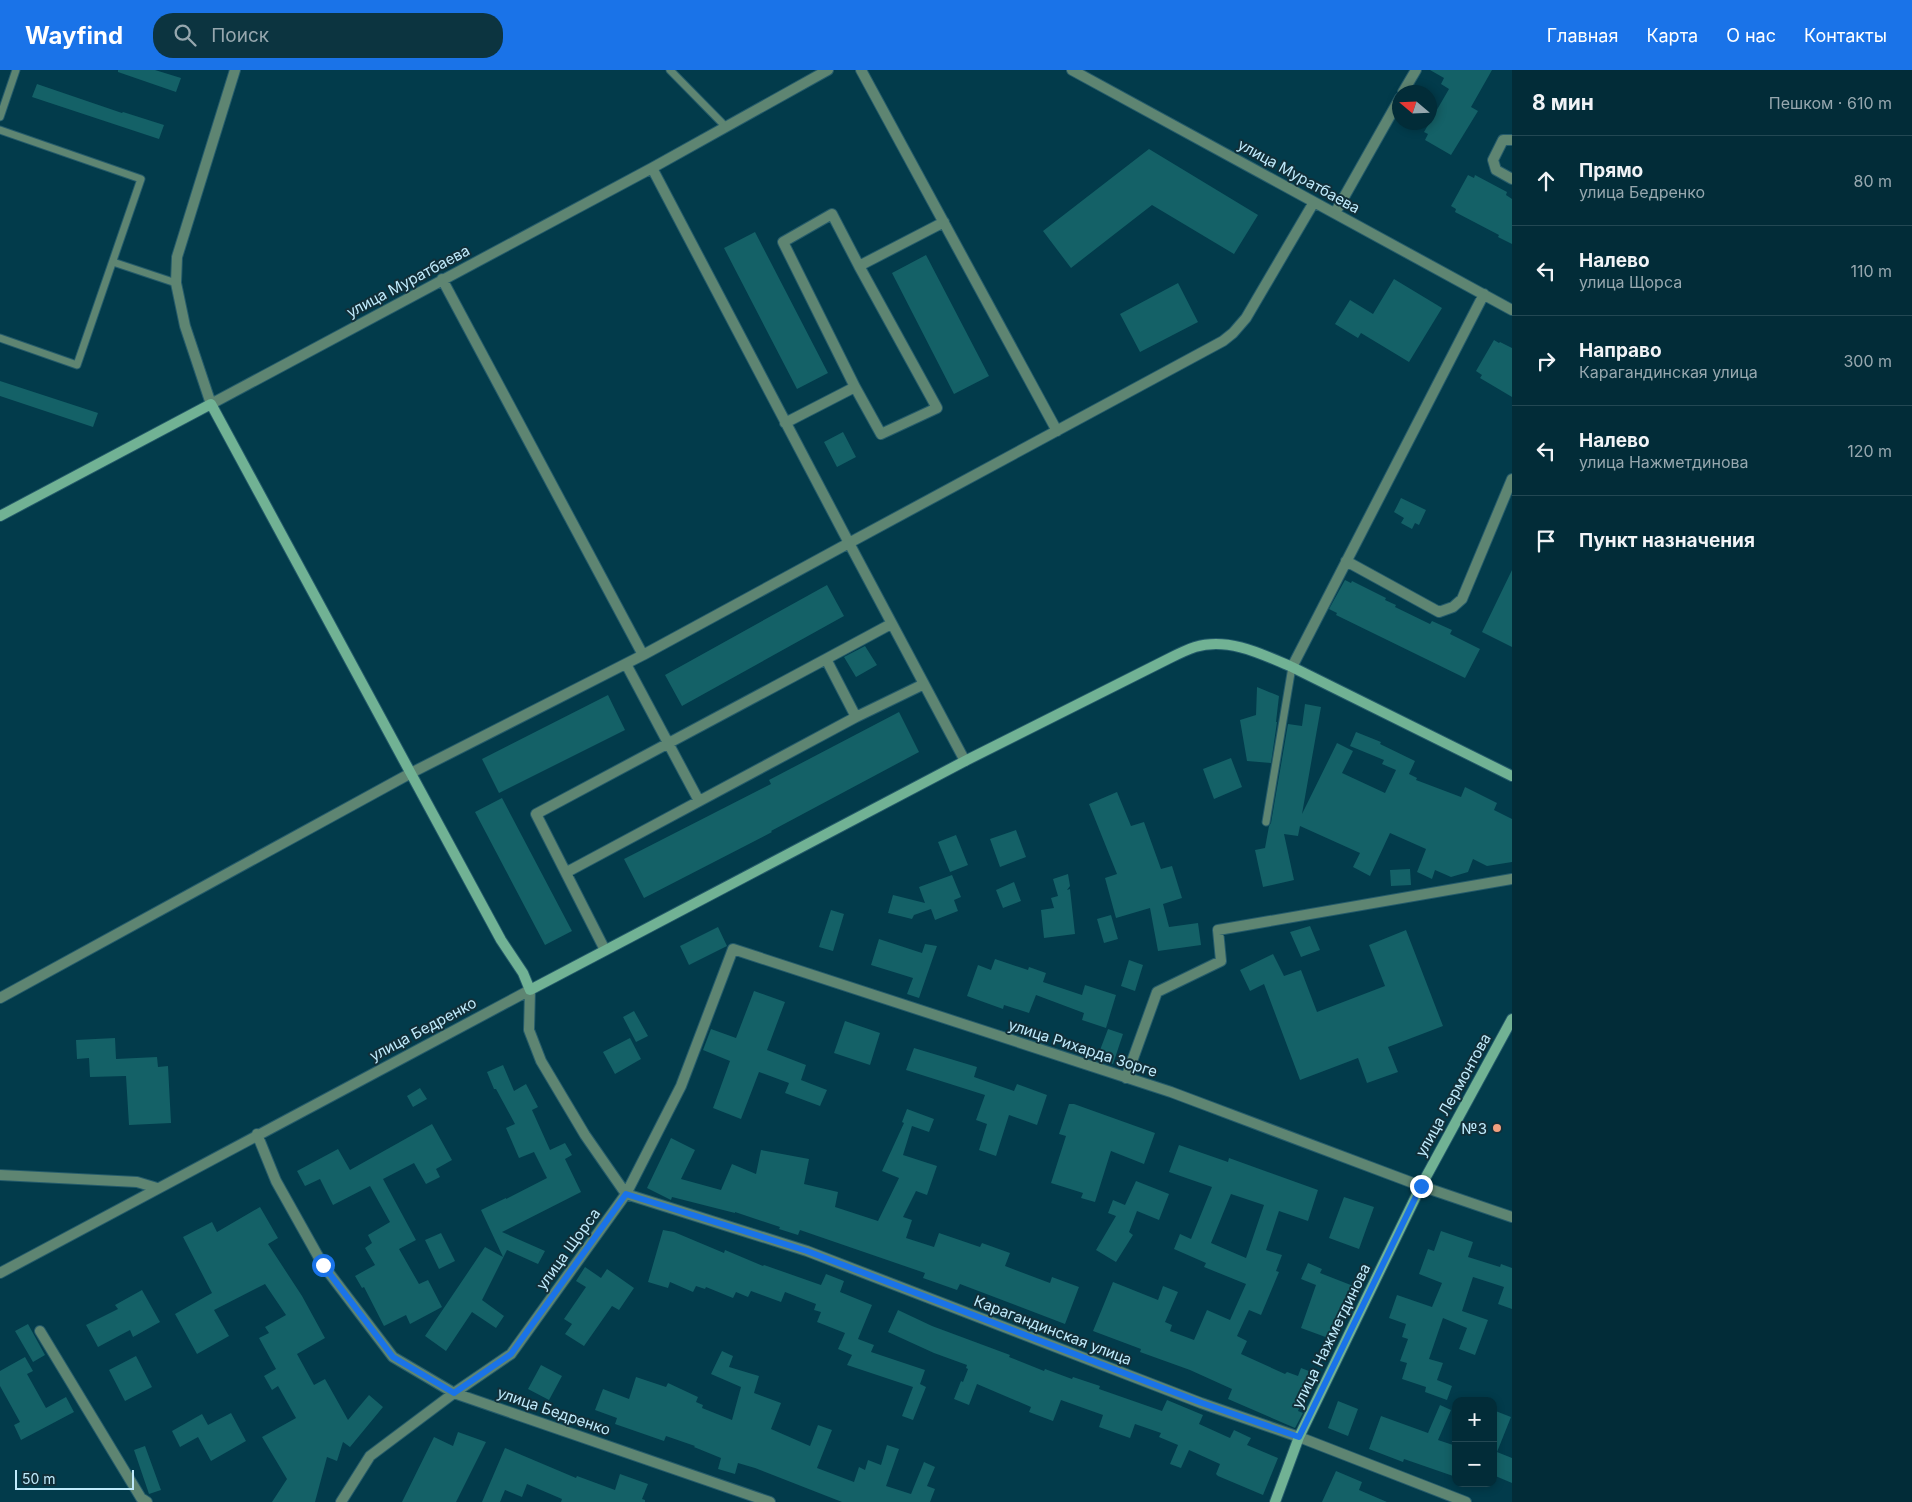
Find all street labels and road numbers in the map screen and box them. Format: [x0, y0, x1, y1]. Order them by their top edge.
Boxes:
street label: улица Муратбаева [1235, 135, 1363, 217]
street label: улица Муратбаева [343, 241, 473, 321]
street label: улица Бедренко [366, 993, 480, 1065]
street label: улица Рихарда Зорге [1006, 1015, 1160, 1081]
street label: улица Лермонтова [1411, 1030, 1495, 1160]
street label: улица Щорса [532, 1204, 604, 1294]
street label: улица Нажметдинова [1288, 1260, 1374, 1412]
street label: Карагандинская улица [971, 1291, 1135, 1369]
street label: улица Бедренко [495, 1383, 613, 1439]

